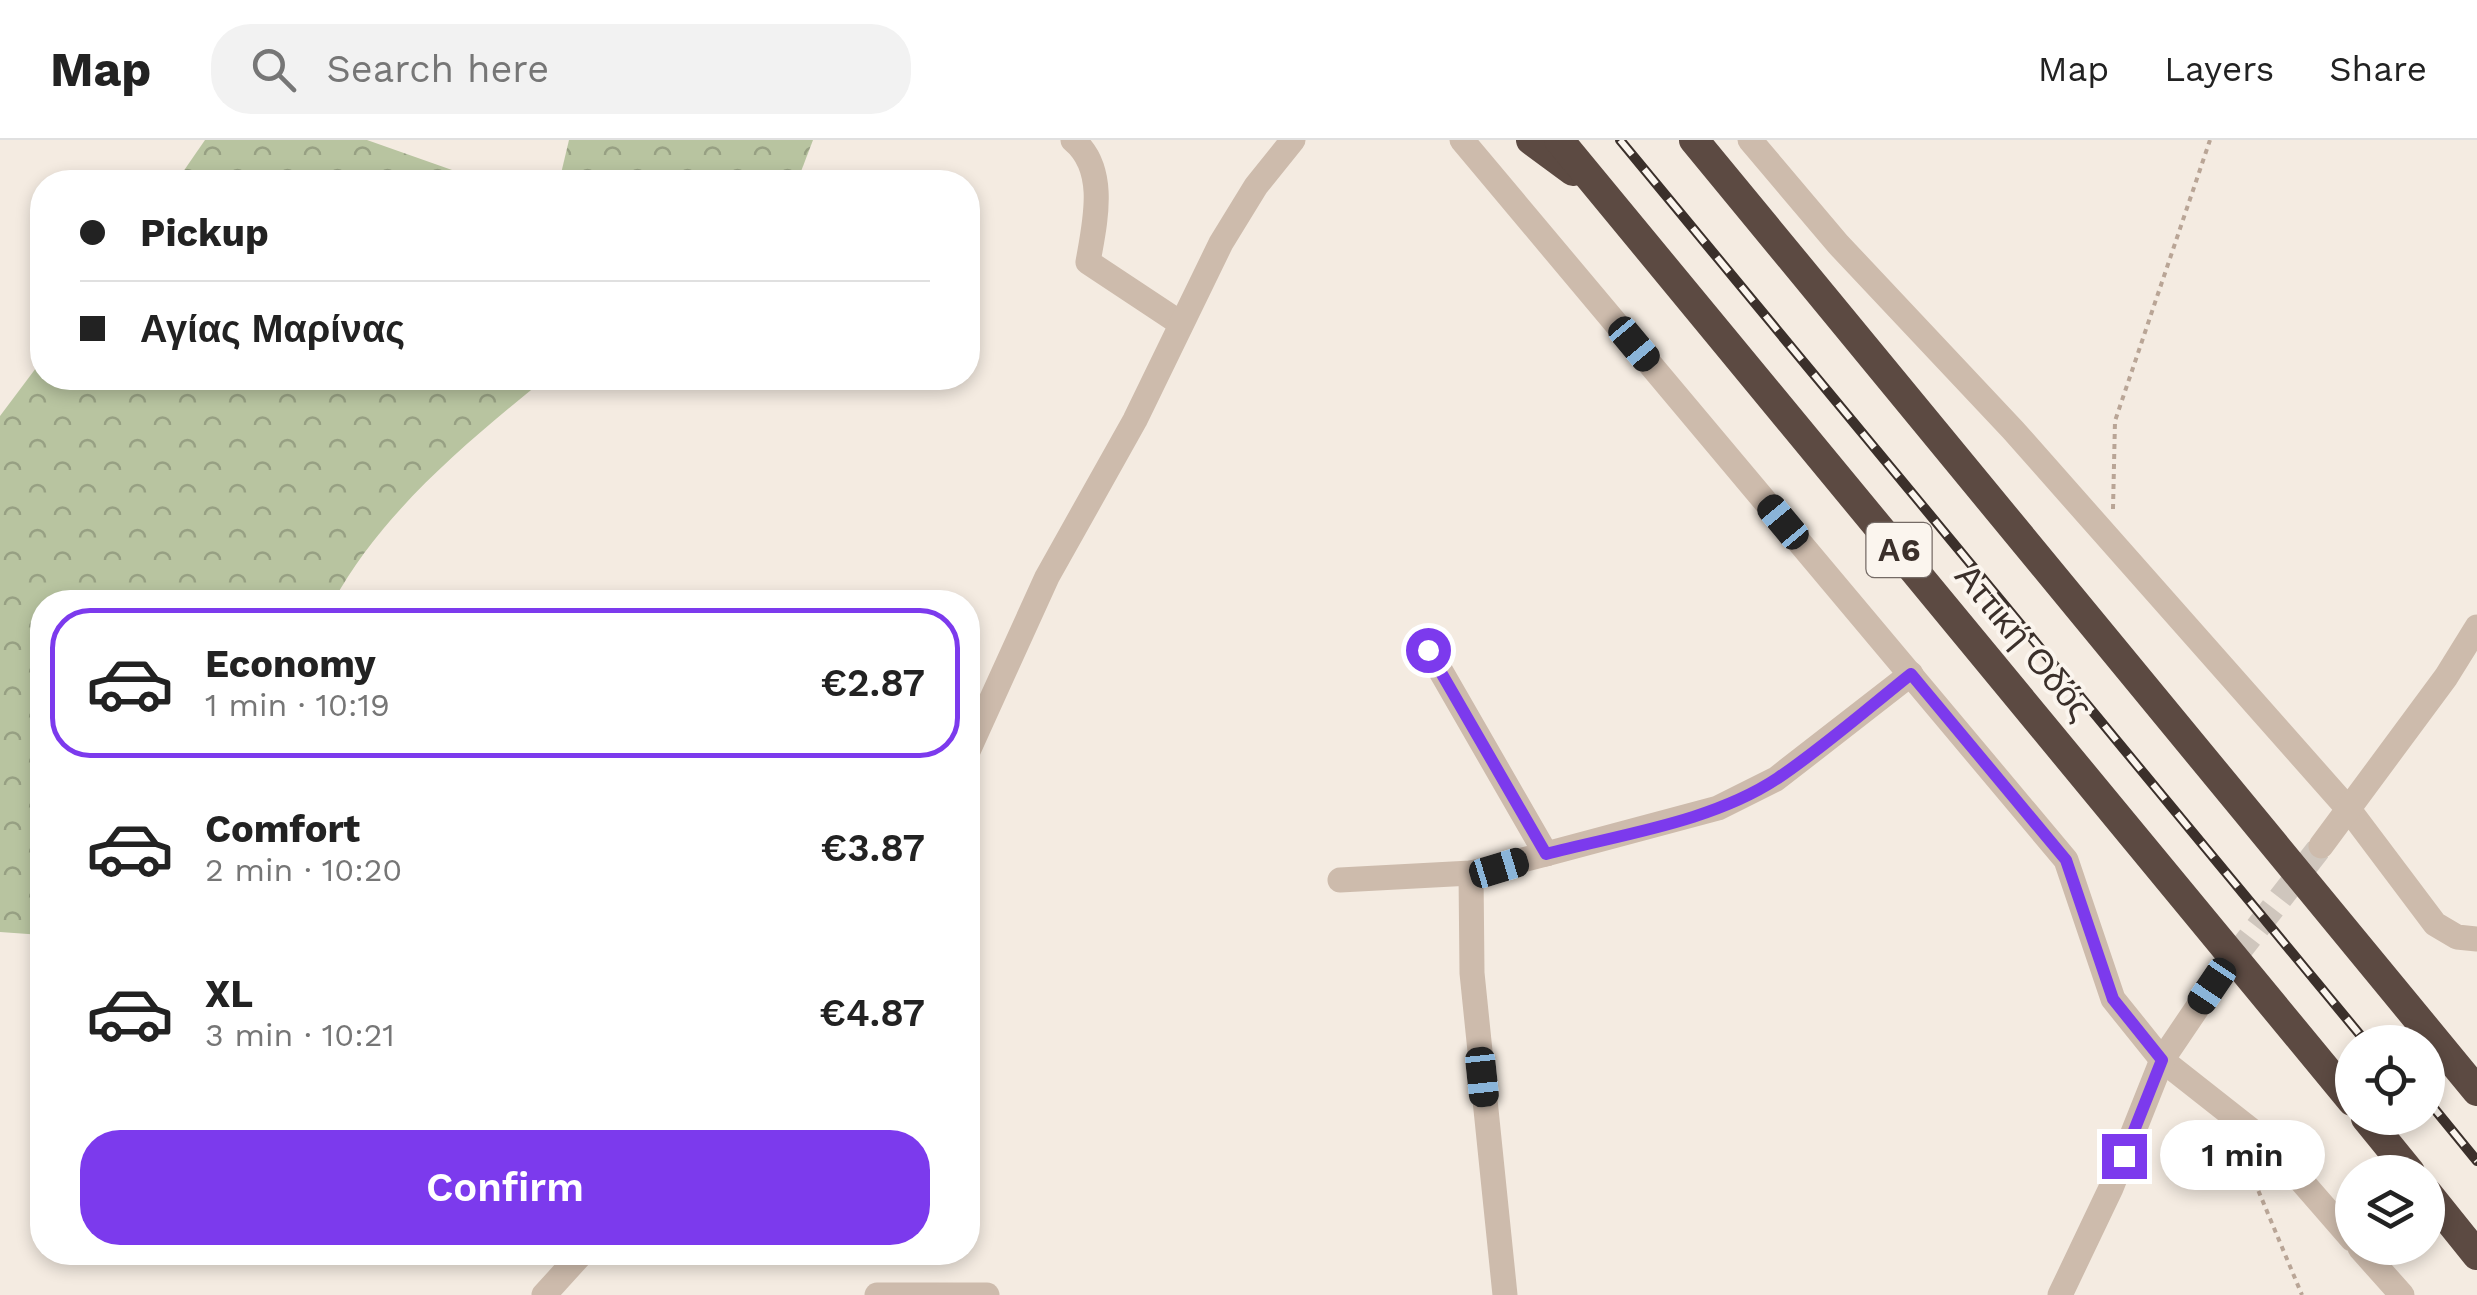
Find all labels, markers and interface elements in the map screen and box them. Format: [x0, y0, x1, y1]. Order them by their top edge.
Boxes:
search box [211, 24, 911, 114]
text: Map [50, 41, 151, 98]
icon: search [246, 42, 301, 97]
text: Search here [326, 47, 549, 91]
text: Map [2038, 48, 2109, 90]
text: Layers [2164, 48, 2274, 90]
text: Share [2329, 48, 2427, 90]
text: Pickup [140, 211, 269, 255]
text: Αγίας Μαρίνας [140, 307, 405, 351]
car [1603, 311, 1665, 377]
car [1752, 489, 1814, 555]
road number: Α6 [1866, 523, 1932, 577]
street label: Αττική Οδός [1947, 555, 2101, 729]
route start [1406, 628, 1451, 673]
icon: car [85, 638, 175, 728]
text: Economy [205, 642, 376, 686]
text: €2.87 [820, 661, 925, 705]
text: 1 min · 10:19 [205, 686, 390, 724]
icon: car [85, 803, 175, 893]
text: Comfort [205, 807, 360, 851]
text: €3.87 [821, 826, 925, 870]
car [1466, 845, 1532, 891]
text: 2 min · 10:20 [205, 851, 402, 889]
car [2183, 953, 2241, 1019]
icon: car [85, 968, 175, 1058]
text: XL [205, 972, 253, 1016]
text: €4.87 [819, 991, 925, 1035]
text: 3 min · 10:21 [205, 1016, 395, 1054]
map controls [2335, 1025, 2445, 1265]
button: locate [2335, 1025, 2445, 1135]
car [1464, 1046, 1500, 1108]
callout: 1 min [2159, 1121, 2324, 1191]
button: Confirm [80, 1130, 930, 1245]
route end [2102, 1134, 2147, 1179]
text: 1 min [2201, 1136, 2284, 1174]
button: layers [2335, 1155, 2445, 1265]

